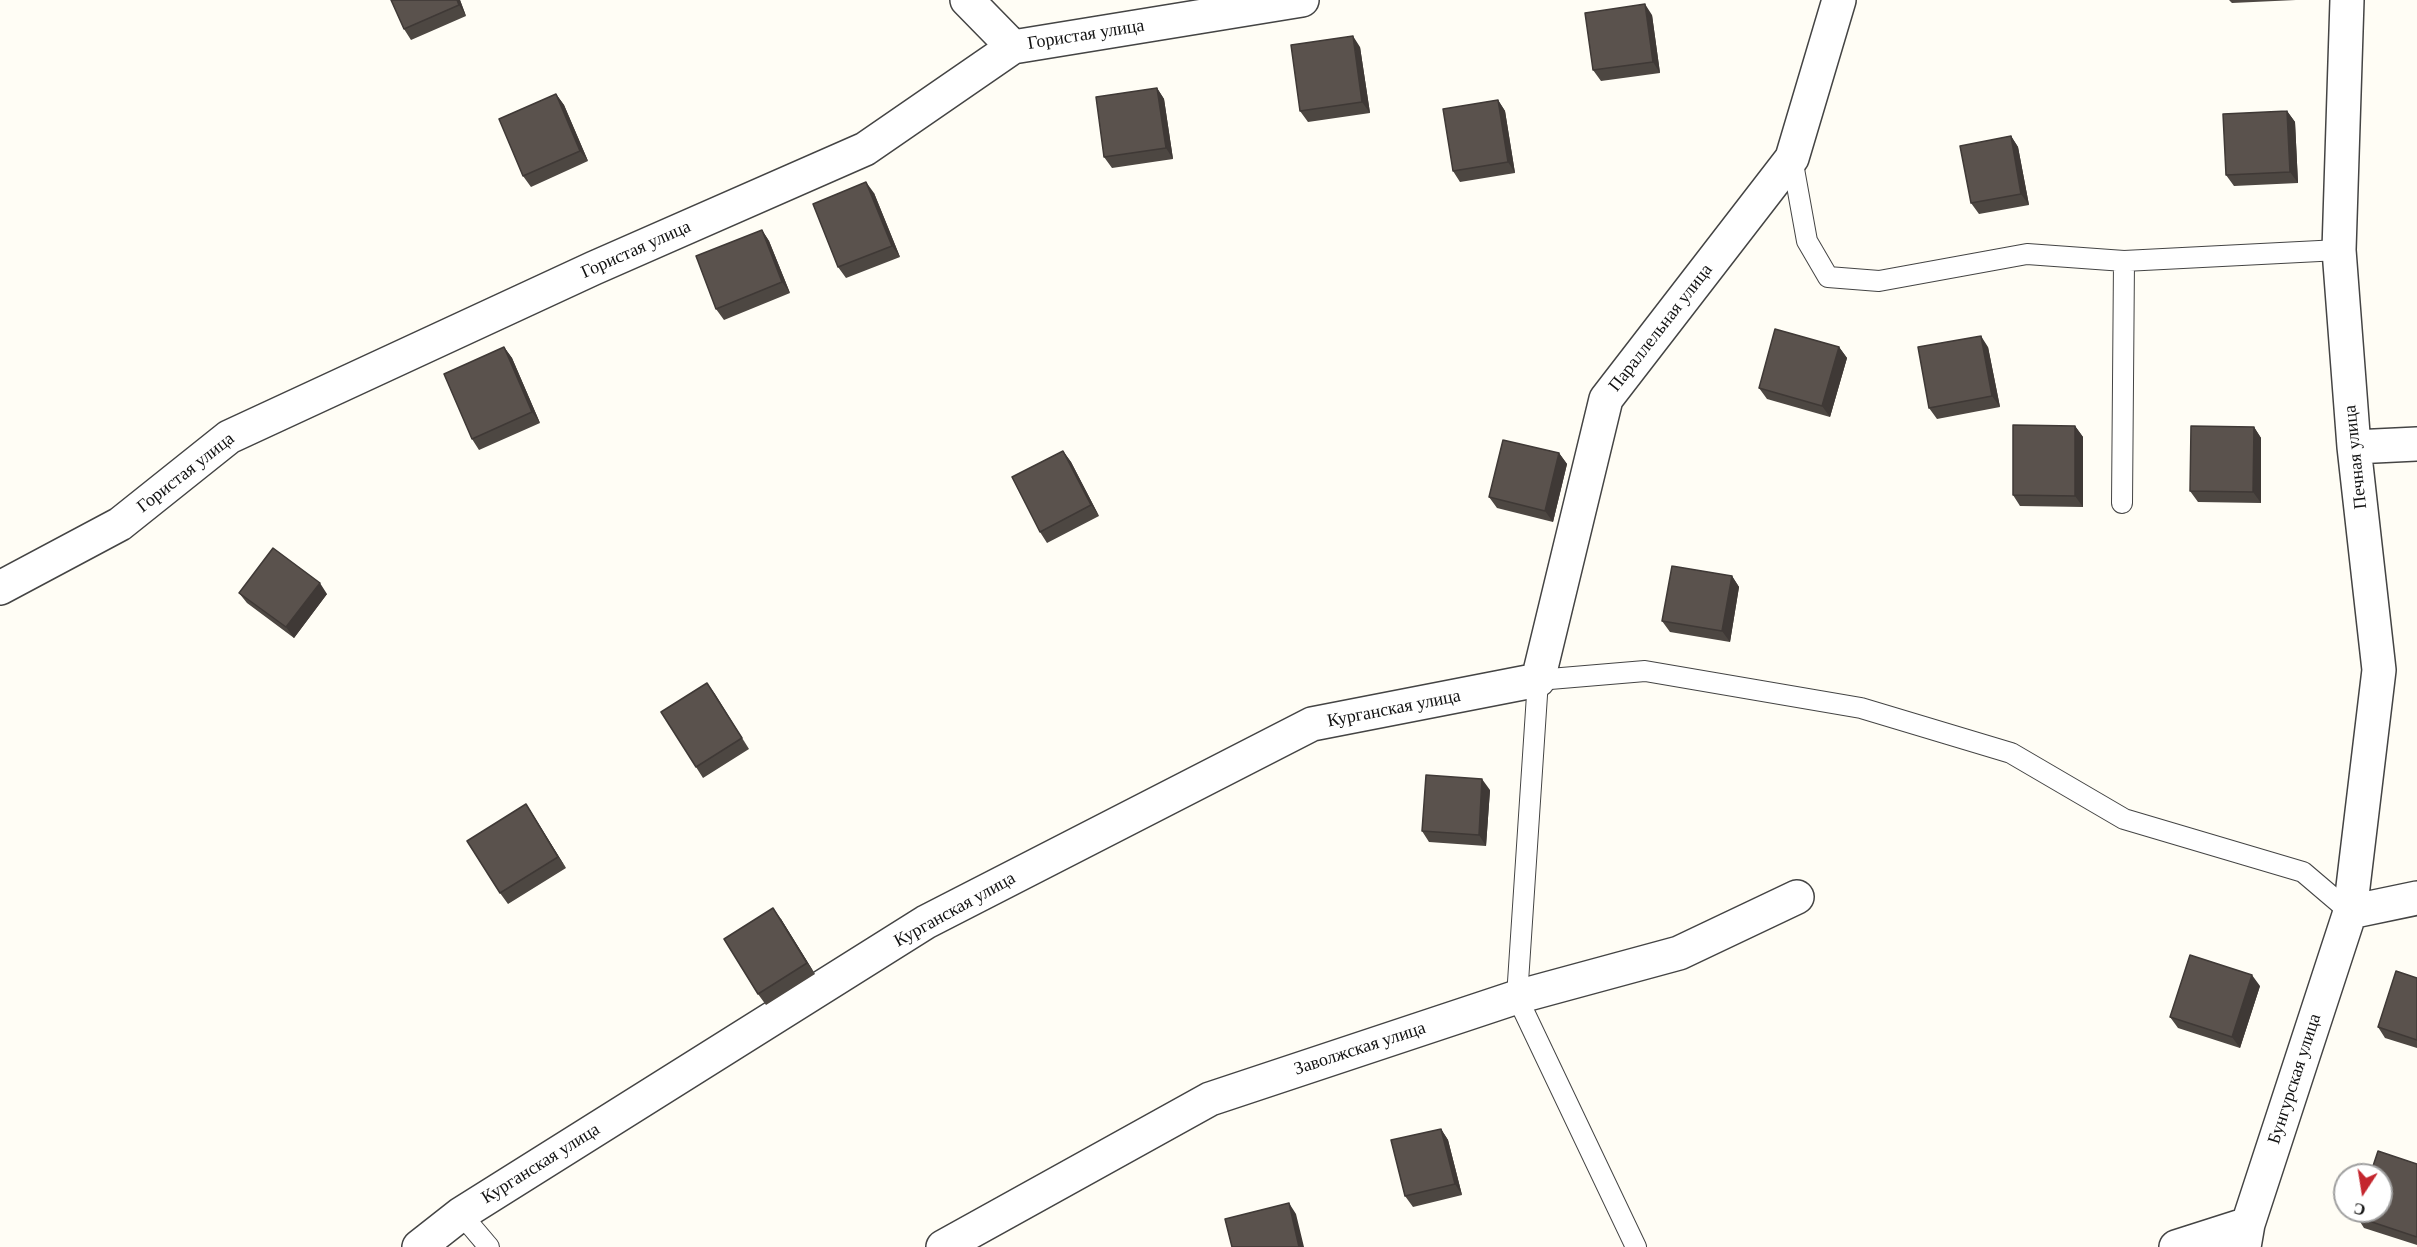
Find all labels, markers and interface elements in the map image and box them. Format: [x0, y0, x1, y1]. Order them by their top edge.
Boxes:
street label: Гористая улица [1026, 15, 1146, 55]
street label: Гористая улица [578, 216, 694, 284]
street label: Параллельная улица [1604, 260, 1718, 396]
street label: Печная улица [2340, 404, 2372, 510]
street label: Гористая улица [133, 428, 239, 518]
street label: Курганская улица [1326, 685, 1462, 733]
street label: Курганская улица [891, 868, 1019, 952]
street label: Бунгурская улица [2264, 1011, 2326, 1147]
street label: Заволжская улица [1292, 1018, 1428, 1080]
street label: Курганская улица [478, 1119, 604, 1209]
north arrow [2333, 1163, 2393, 1223]
text: С [2352, 1200, 2367, 1219]

